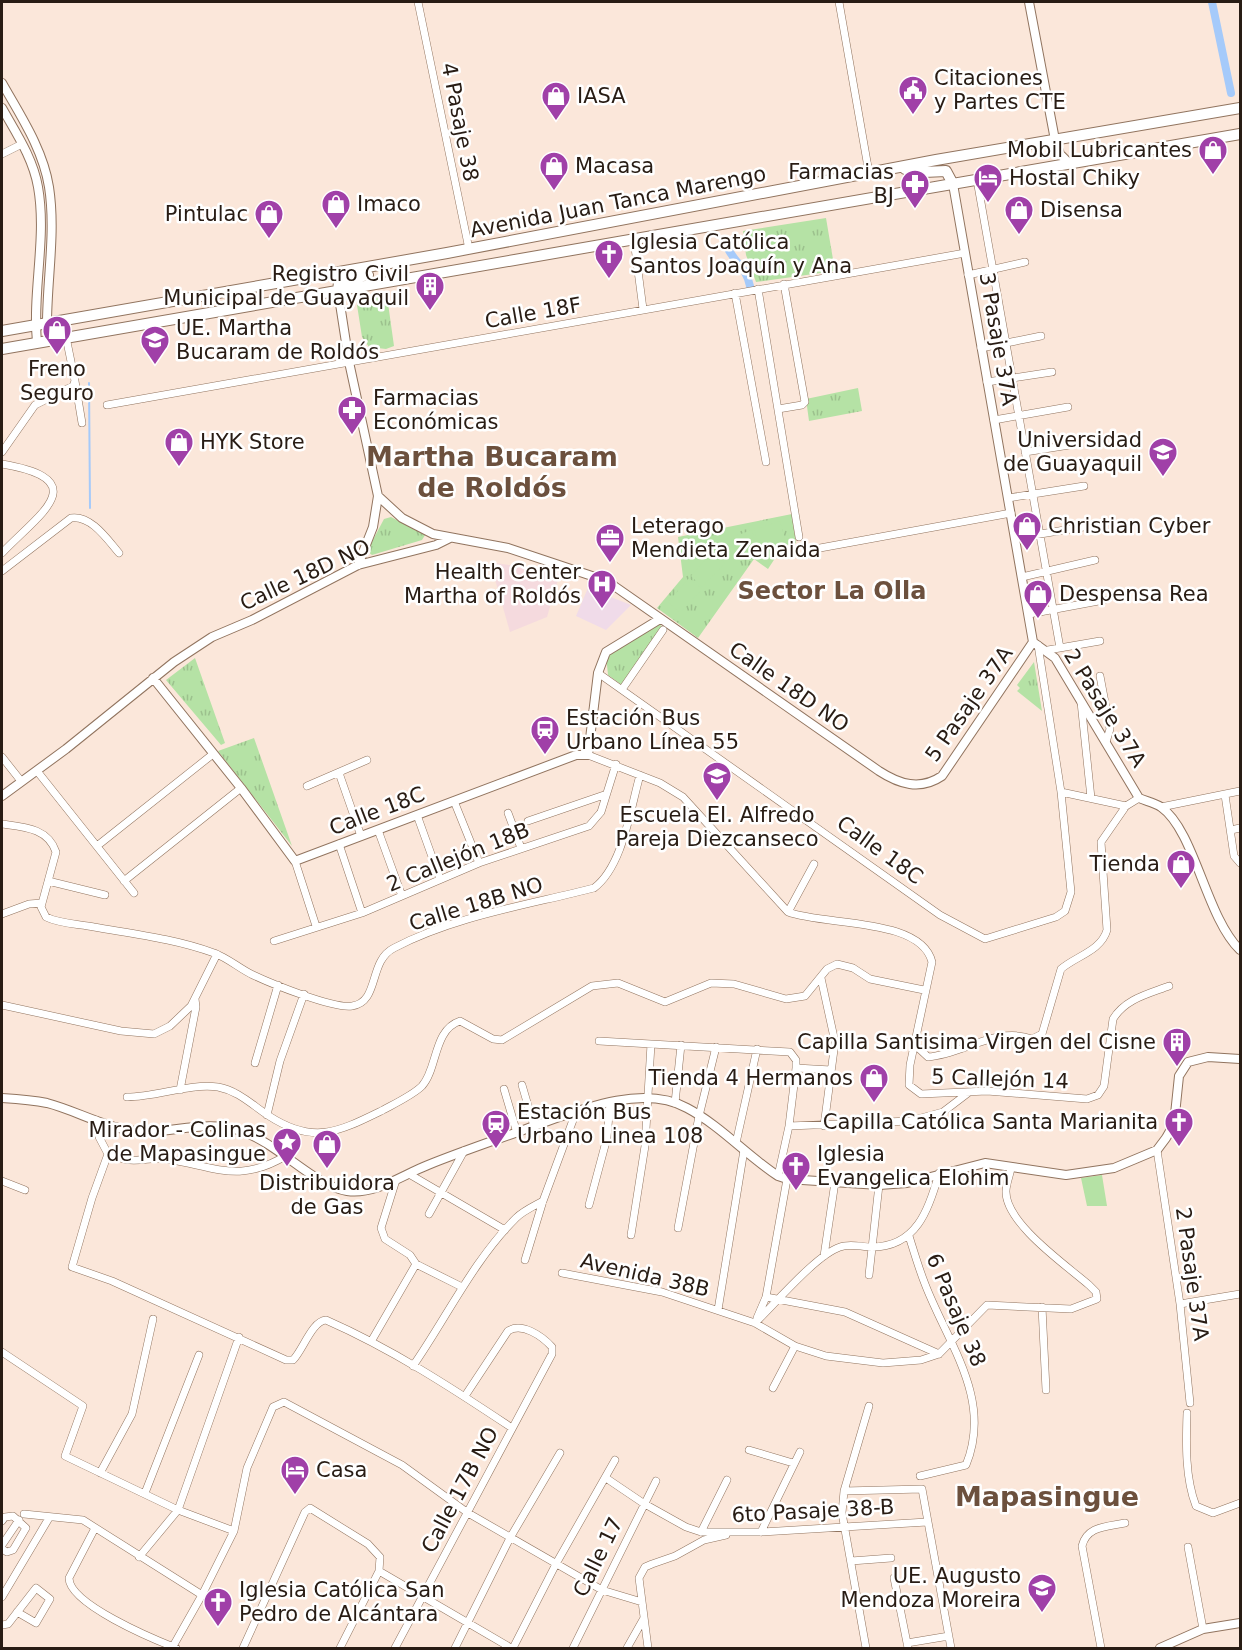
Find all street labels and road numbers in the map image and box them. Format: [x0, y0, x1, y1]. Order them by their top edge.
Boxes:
street label: 4 Pasaje 38 [437, 61, 483, 183]
street label: Avenida Juan Tanca Marengo [468, 161, 768, 243]
street label: 3 Pasaje 37A [974, 270, 1022, 408]
street label: Calle 18F [483, 293, 583, 333]
street label: Calle 18D NO [236, 534, 374, 616]
street label: Calle 18D NO [725, 637, 853, 737]
street label: 5 Pasaje 37A [920, 641, 1018, 766]
street label: 2 Pasaje 37A [1059, 644, 1151, 772]
street label: Calle 18C [326, 782, 428, 840]
street label: Calle 18C [832, 811, 928, 889]
street label: 2 Callejón 18B [383, 817, 533, 897]
street label: Calle 18B NO [406, 872, 546, 936]
street label: 5 Callejón 14 [931, 1065, 1069, 1093]
street label: 2 Pasaje 37A [1171, 1206, 1213, 1343]
street label: Avenida 38B [578, 1249, 712, 1301]
street label: 6 Pasaje 38 [921, 1250, 991, 1370]
street label: Calle 17B NO [417, 1423, 503, 1557]
street label: 6to Pasaje 38-B [731, 1495, 895, 1527]
street label: Calle 17 [568, 1513, 628, 1601]

